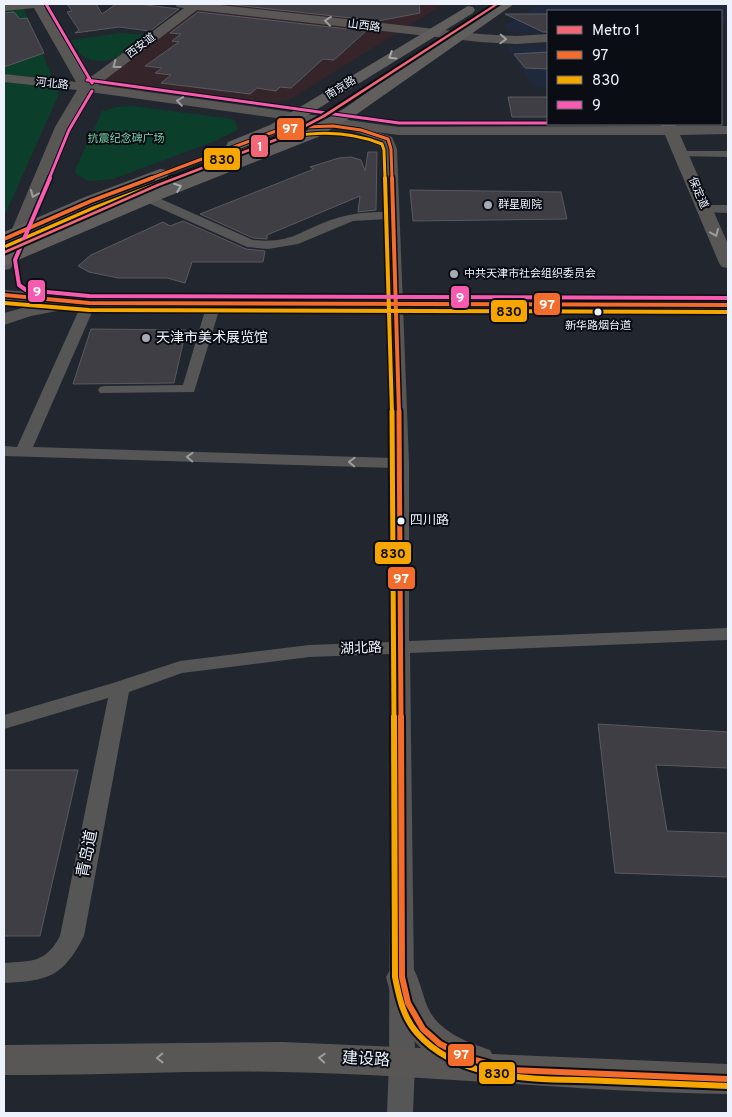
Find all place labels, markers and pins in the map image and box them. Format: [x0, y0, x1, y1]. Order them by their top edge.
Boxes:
place label: 群星剧院 [498, 198, 542, 212]
marker: 群星剧院 [482, 199, 494, 211]
place label: 中共天津市社会组织委员会 [464, 267, 596, 281]
marker: 中共天津市社会组织委员会 [448, 268, 460, 280]
marker: 新华路烟台道 [593, 307, 603, 317]
place label: 新华路烟台道 [565, 319, 631, 333]
place label: 天津市美术展览馆 [156, 329, 268, 347]
marker: 天津市美术展览馆 [140, 332, 152, 344]
place label: 四川路 [410, 513, 449, 529]
marker: 四川路 [396, 516, 406, 526]

